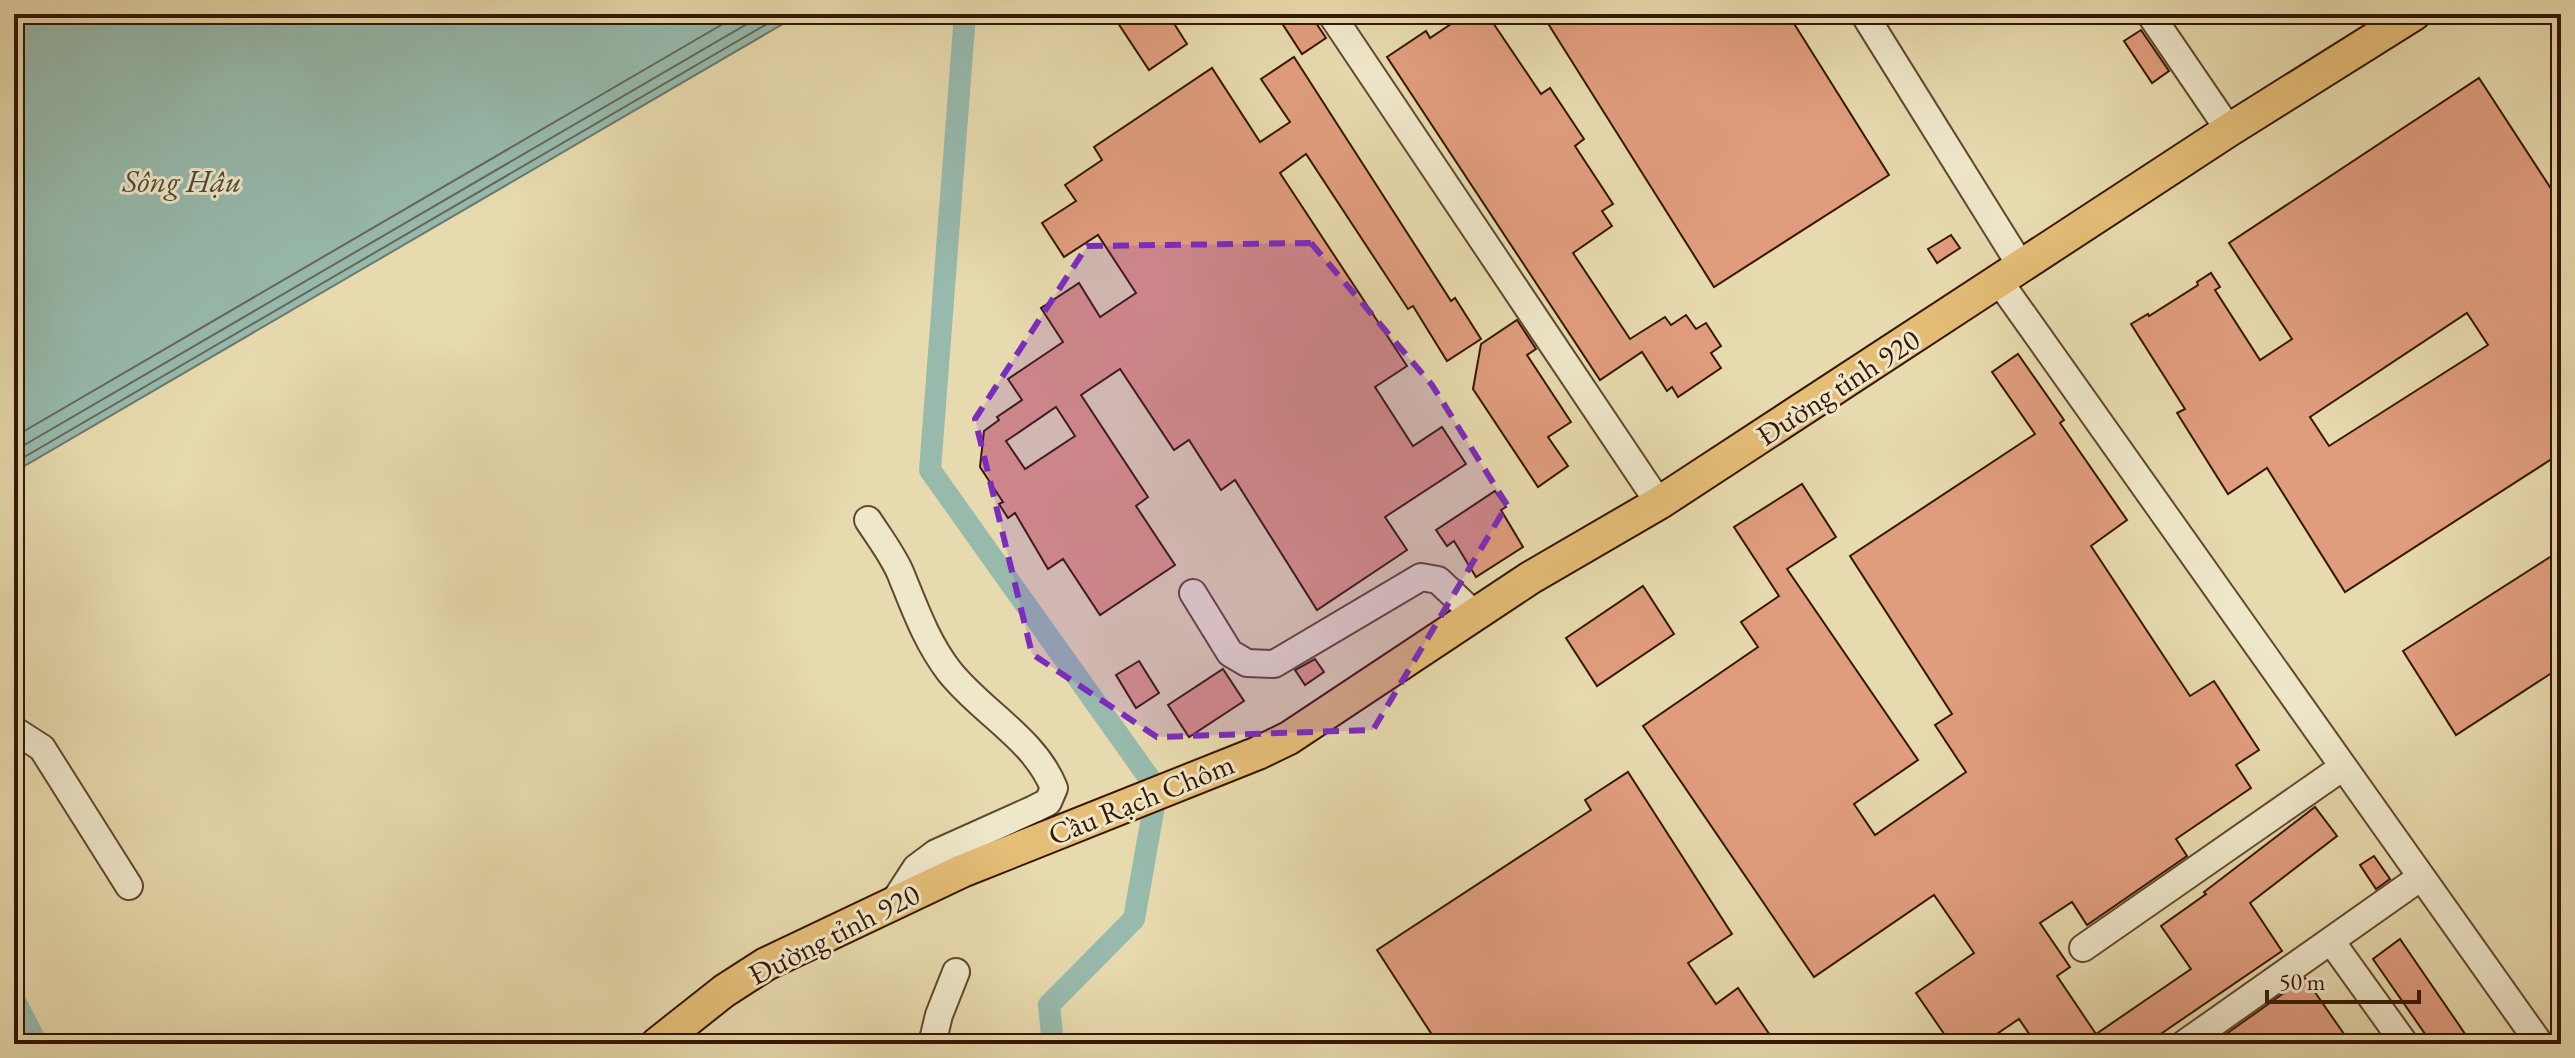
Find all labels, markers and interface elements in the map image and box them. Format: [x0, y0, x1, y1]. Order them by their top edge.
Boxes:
water label: Sông Hậu [121, 160, 242, 202]
street label: Đường tỉnh 920 [1749, 320, 1927, 454]
street label: Cầu Rạch Chôm [1042, 744, 1240, 854]
street label: Đường tỉnh 920 [742, 874, 926, 994]
scale bar [2267, 954, 2419, 1004]
text: 50 m [2279, 966, 2326, 997]

